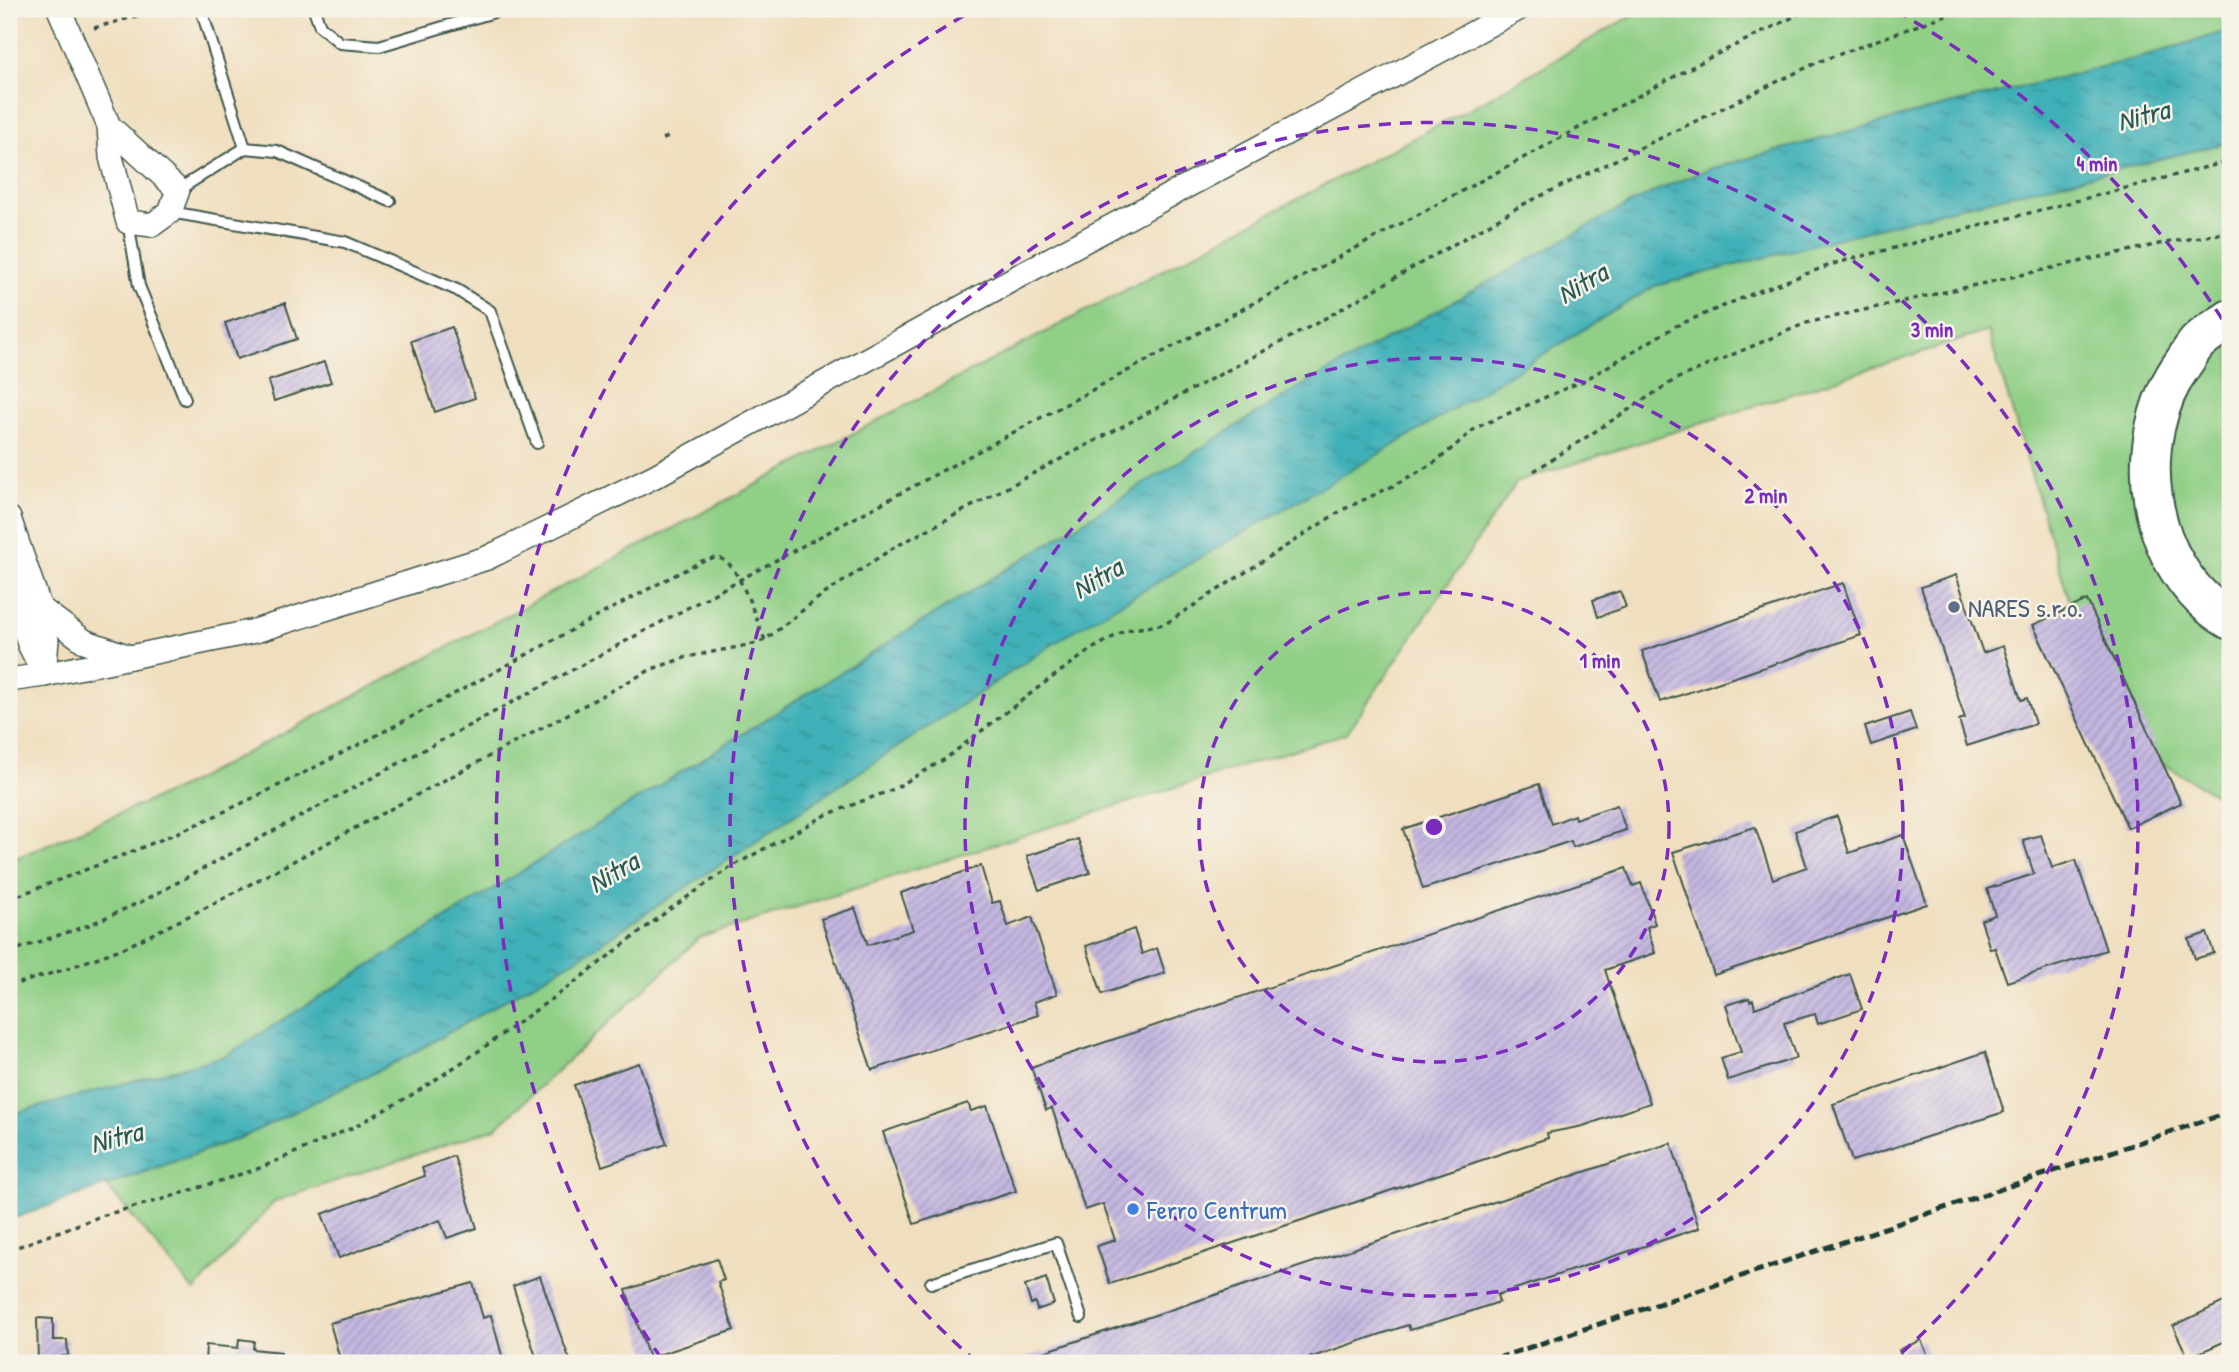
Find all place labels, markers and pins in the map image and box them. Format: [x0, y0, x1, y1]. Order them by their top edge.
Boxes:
place label: NARES s.r.o. [1968, 590, 2083, 625]
marker: NARES s.r.o. [1946, 599, 1962, 615]
centre of rings [1422, 815, 1446, 839]
place label: Ferro Centrum [1146, 1192, 1287, 1227]
marker: Ferro Centrum [1125, 1201, 1141, 1217]

